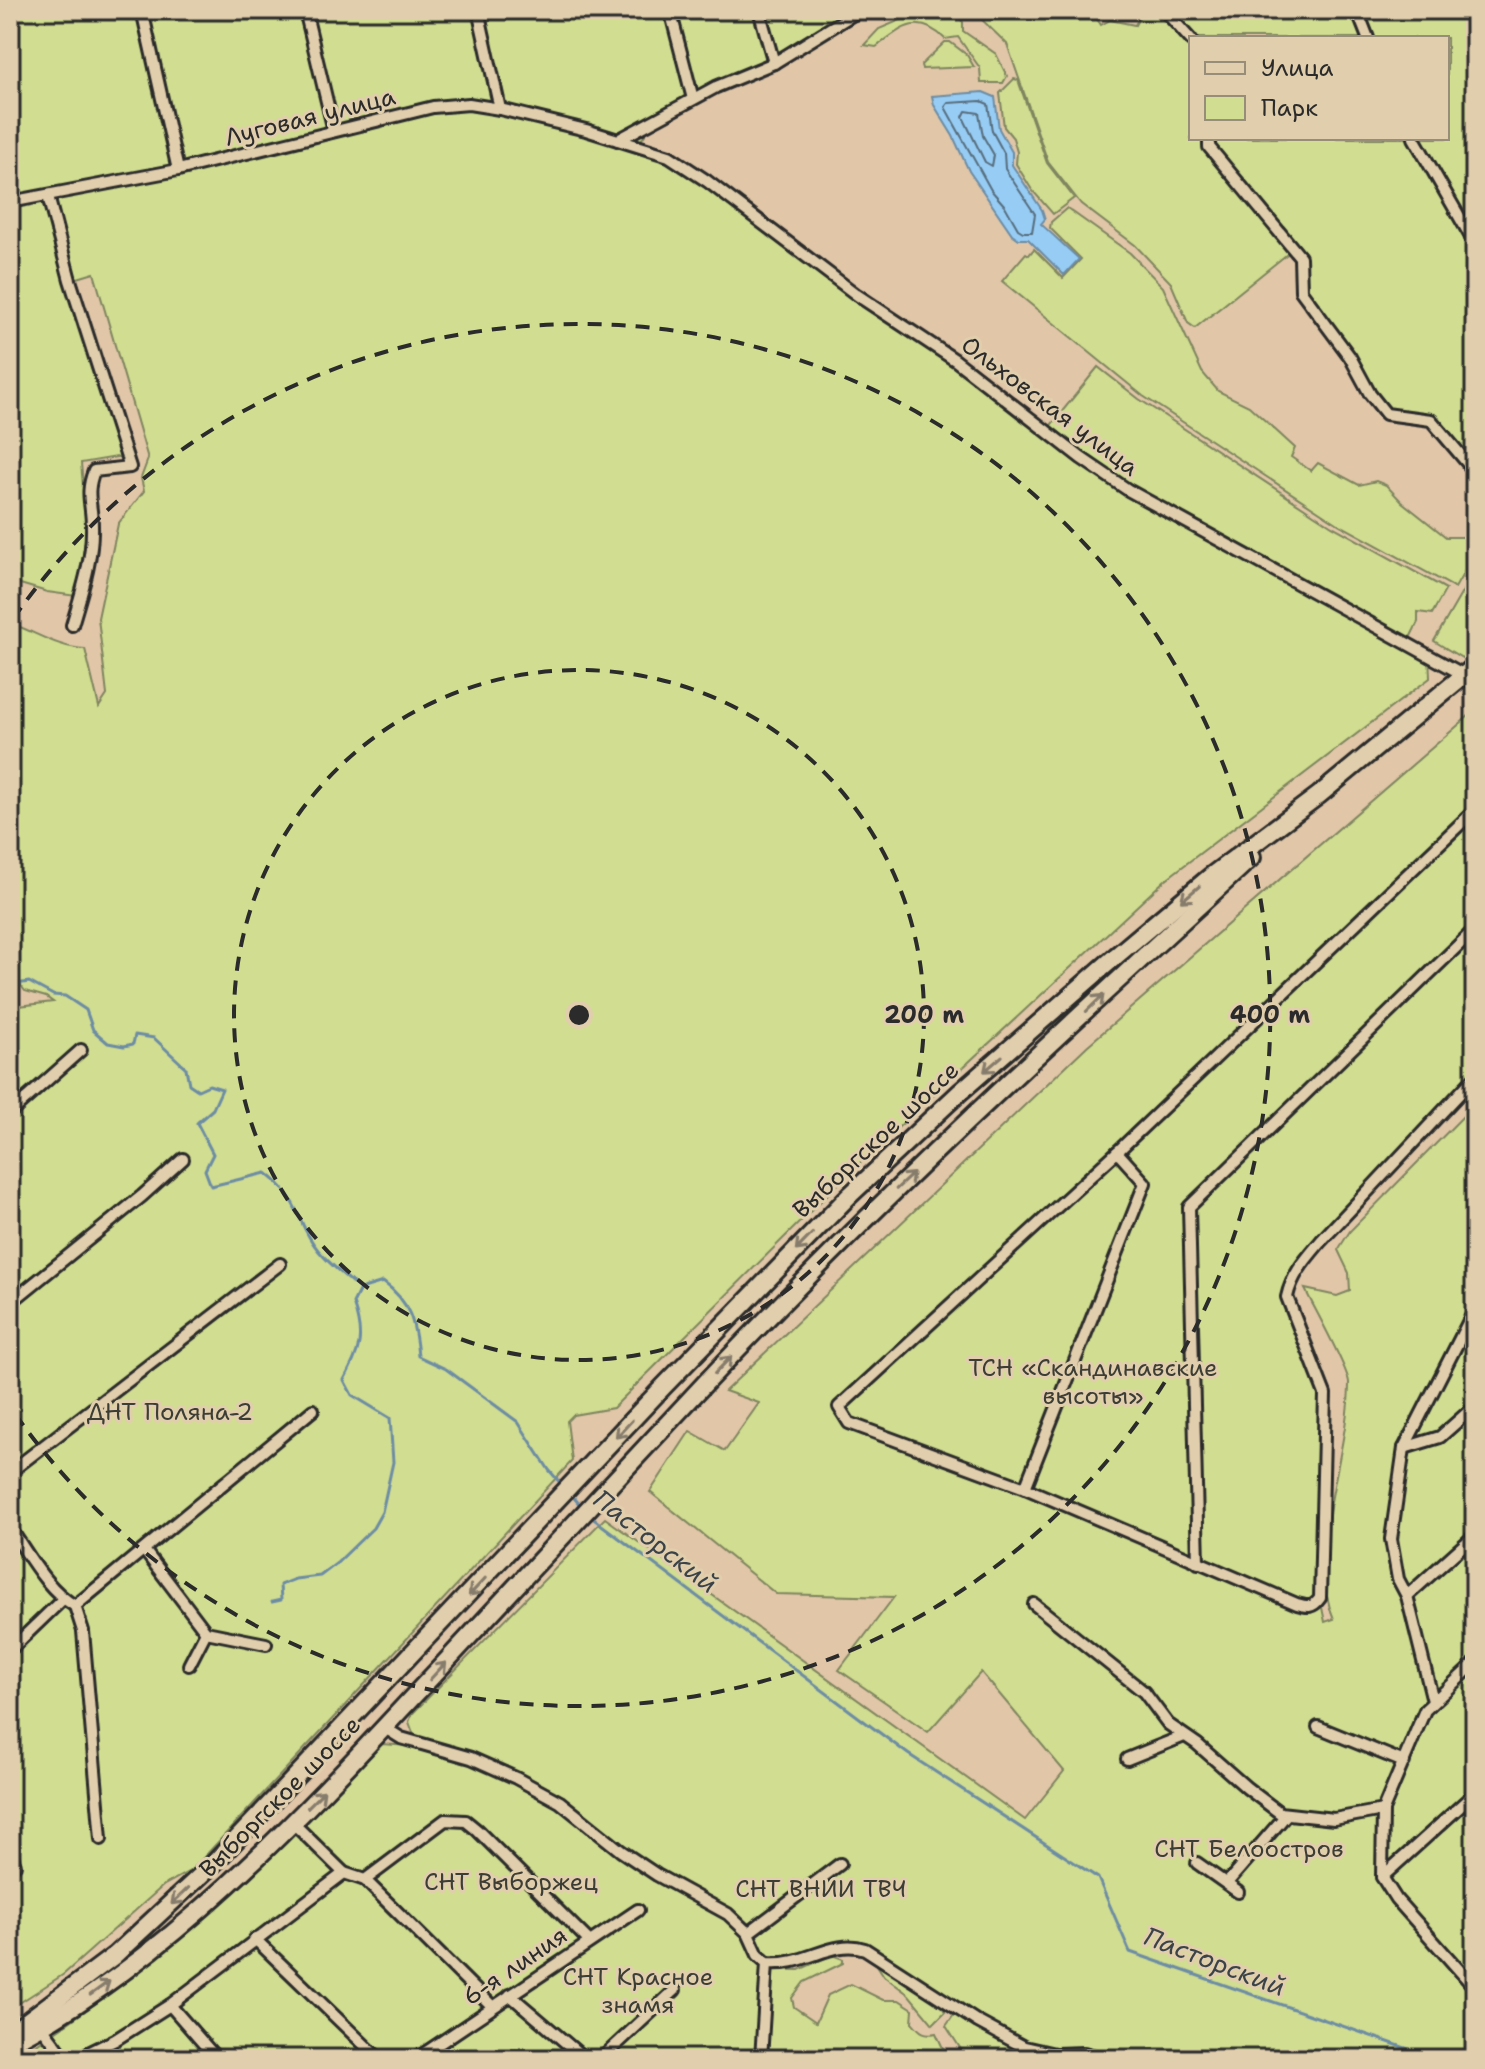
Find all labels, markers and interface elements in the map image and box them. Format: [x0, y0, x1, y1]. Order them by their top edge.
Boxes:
legend [1189, 36, 1449, 140]
text: Улица [1261, 52, 1334, 84]
street label: Луговая улица [221, 80, 399, 154]
text: Парк [1261, 92, 1318, 124]
street label: Ольховская улица [955, 329, 1145, 483]
one-way arrow [1180, 885, 1201, 903]
one-way arrow [1085, 993, 1105, 1012]
text: 200 m [884, 999, 964, 1031]
text: 400 m [1230, 999, 1310, 1031]
centre of rings [565, 1001, 593, 1029]
one-way arrow [984, 1054, 1004, 1072]
street label: Выборгское шоссе [786, 1055, 966, 1225]
one-way arrow [895, 1172, 915, 1190]
one-way arrow [795, 1232, 814, 1251]
park label: ТСН «Скандинавские высоты» [968, 1352, 1218, 1412]
one-way arrow [713, 1356, 731, 1376]
park label: ДНТ Поляна-2 [87, 1396, 253, 1428]
one-way arrow [614, 1419, 633, 1439]
water label: Пасторский [586, 1481, 726, 1601]
one-way arrow [467, 1577, 486, 1597]
one-way arrow [428, 1661, 447, 1681]
street label: Выборгское шоссе [192, 1709, 368, 1885]
one-way arrow [306, 1789, 326, 1808]
park label: СНТ Белоостров [1154, 1833, 1344, 1865]
park label: СНТ Выборжец [424, 1866, 598, 1898]
park label: СНТ ВНИИ ТВЧ [735, 1873, 907, 1905]
one-way arrow [171, 1886, 191, 1904]
water label: Пасторский [1139, 1918, 1291, 2004]
street label: 6-я линия [456, 1919, 574, 2013]
park label: СНТ Красное знамя [563, 1961, 713, 2021]
one-way arrow [88, 1979, 110, 1996]

